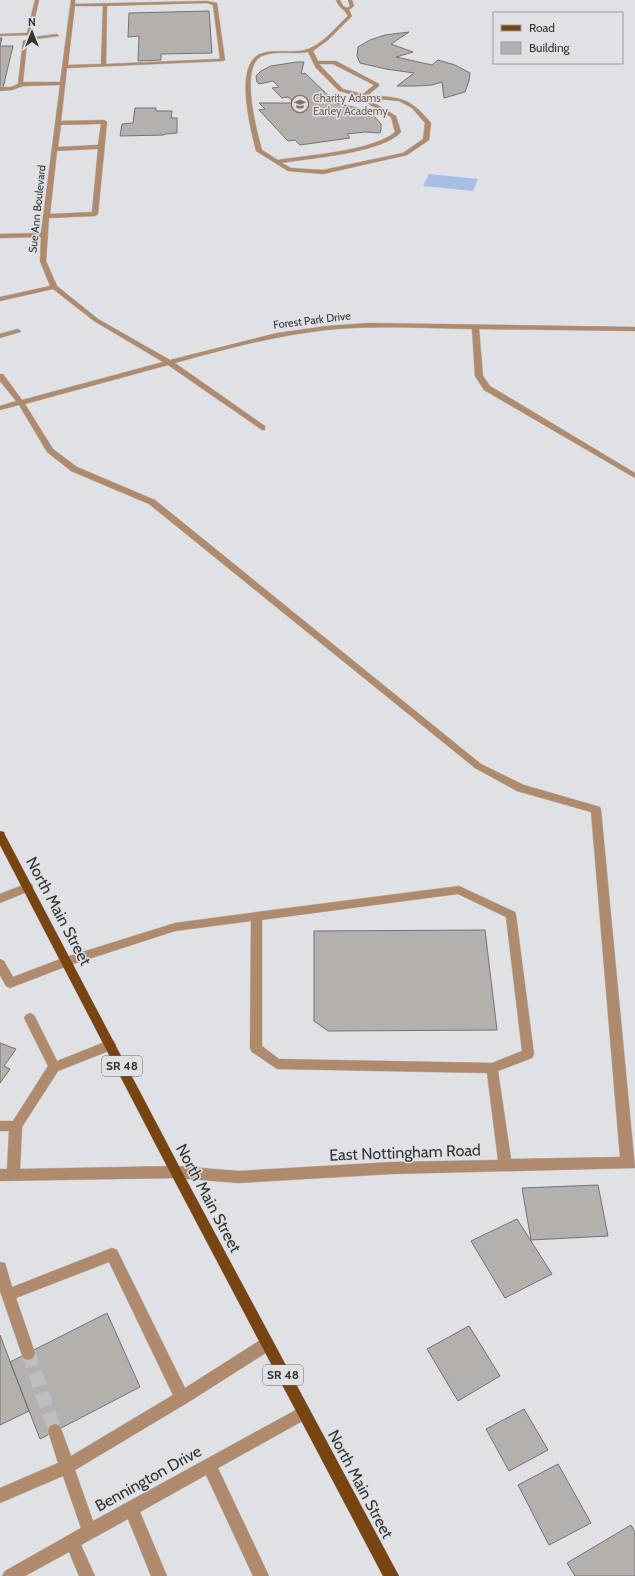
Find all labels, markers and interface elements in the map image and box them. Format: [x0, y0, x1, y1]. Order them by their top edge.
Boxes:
north arrow [12, 12, 52, 52]
legend [493, 12, 623, 64]
text: N [28, 15, 36, 29]
text: Road [529, 20, 555, 35]
text: Building [529, 40, 571, 55]
place label: Charity Adams Earley Academy [313, 91, 388, 118]
school or university icon: Charity Adams Earley Academy [290, 94, 310, 114]
street label: Sue Ann Boulevard [25, 164, 49, 254]
street label: Forest Park Drive [272, 308, 352, 332]
street label: North Main Street [22, 854, 95, 969]
road number: SR 48 [102, 1056, 142, 1076]
street label: East Nottingham Road [329, 1140, 481, 1165]
street label: North Main Street [172, 1141, 245, 1256]
road number: SR 48 [263, 1365, 303, 1385]
street label: North Main Street [324, 1427, 397, 1542]
street label: Bennington Drive [92, 1441, 205, 1515]

